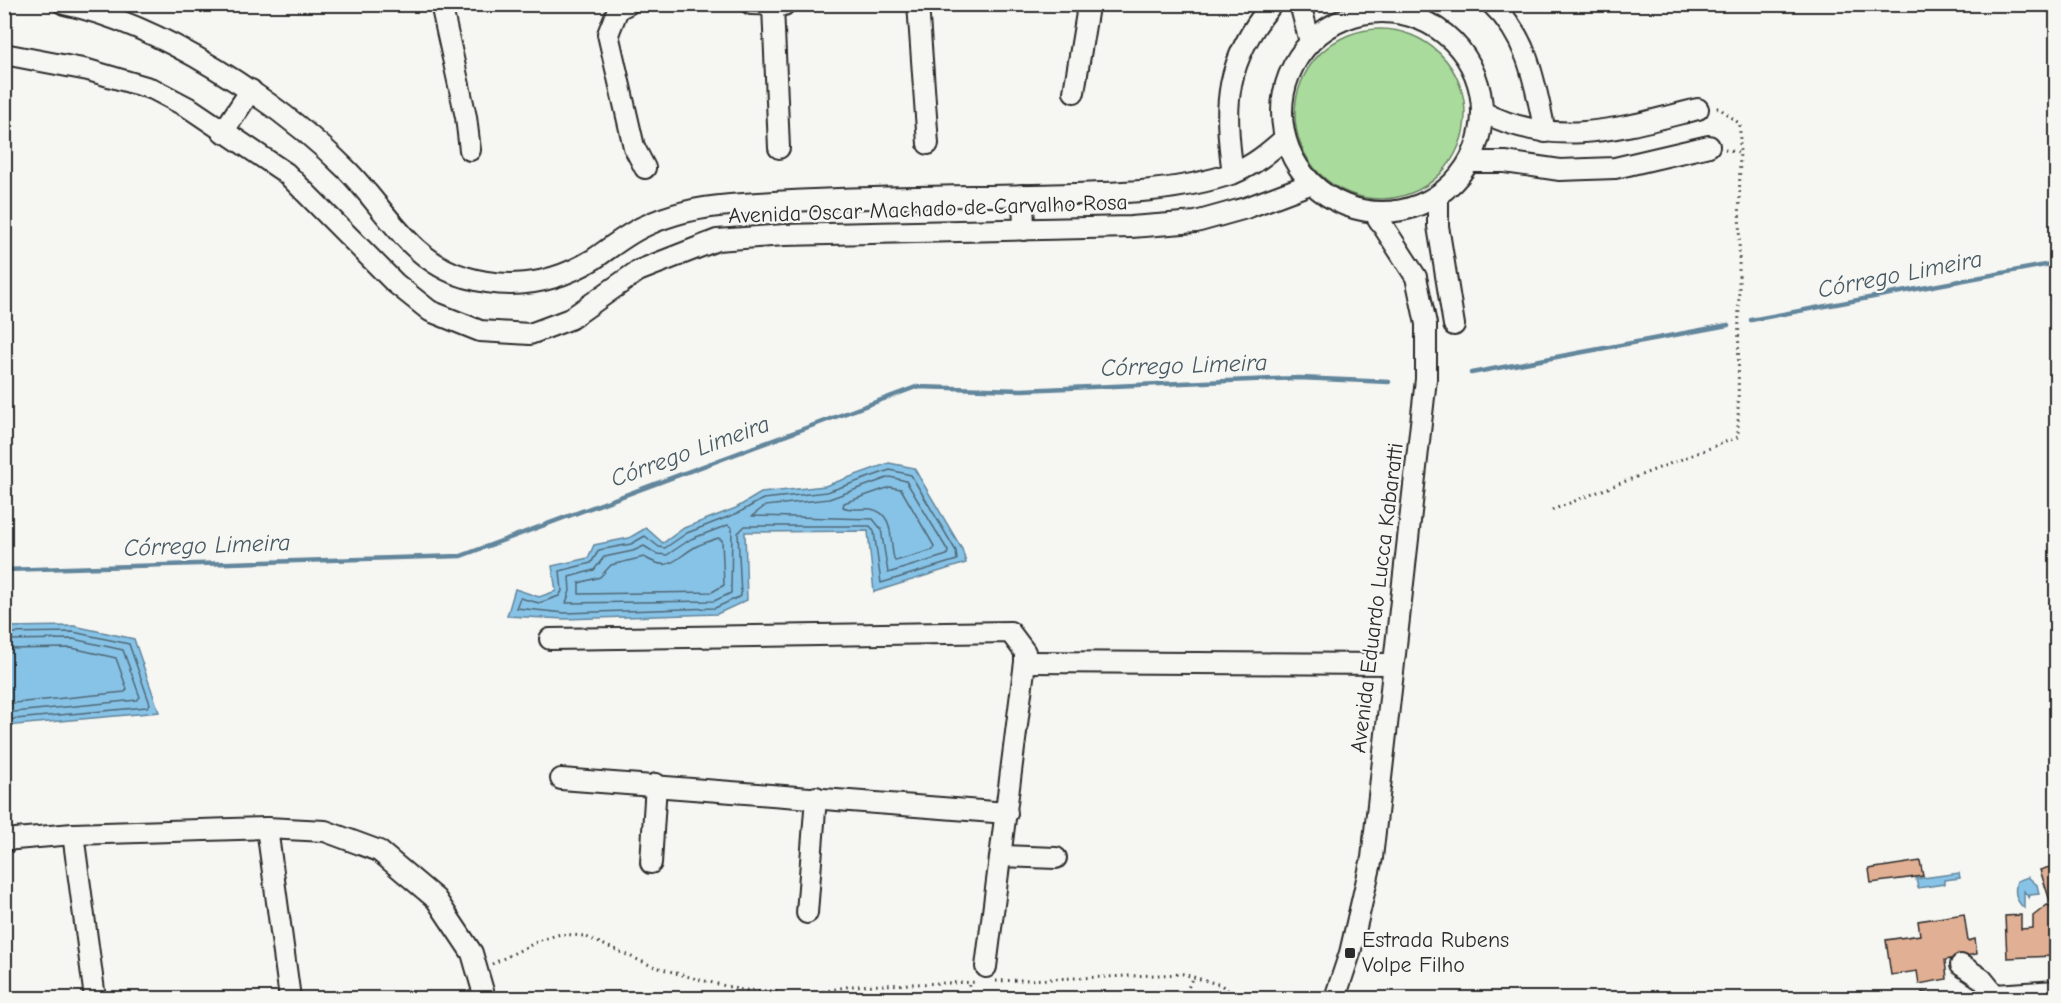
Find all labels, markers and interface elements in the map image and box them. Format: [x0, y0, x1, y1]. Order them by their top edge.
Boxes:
street label: Avenida Oscar Machado de Carvalho Rosa [728, 189, 1128, 229]
water label: Córrego Limeira [1815, 244, 1985, 304]
water label: Córrego Limeira [1100, 348, 1268, 382]
water label: Córrego Limeira [607, 409, 773, 493]
street label: Avenida Eduardo Lucca Kabaratti [1345, 441, 1409, 755]
water label: Córrego Limeira [123, 528, 291, 562]
place label: Estrada Rubens Volpe Filho [1362, 927, 1509, 978]
marker: Estrada Rubens Volpe Filho [1343, 946, 1357, 960]

